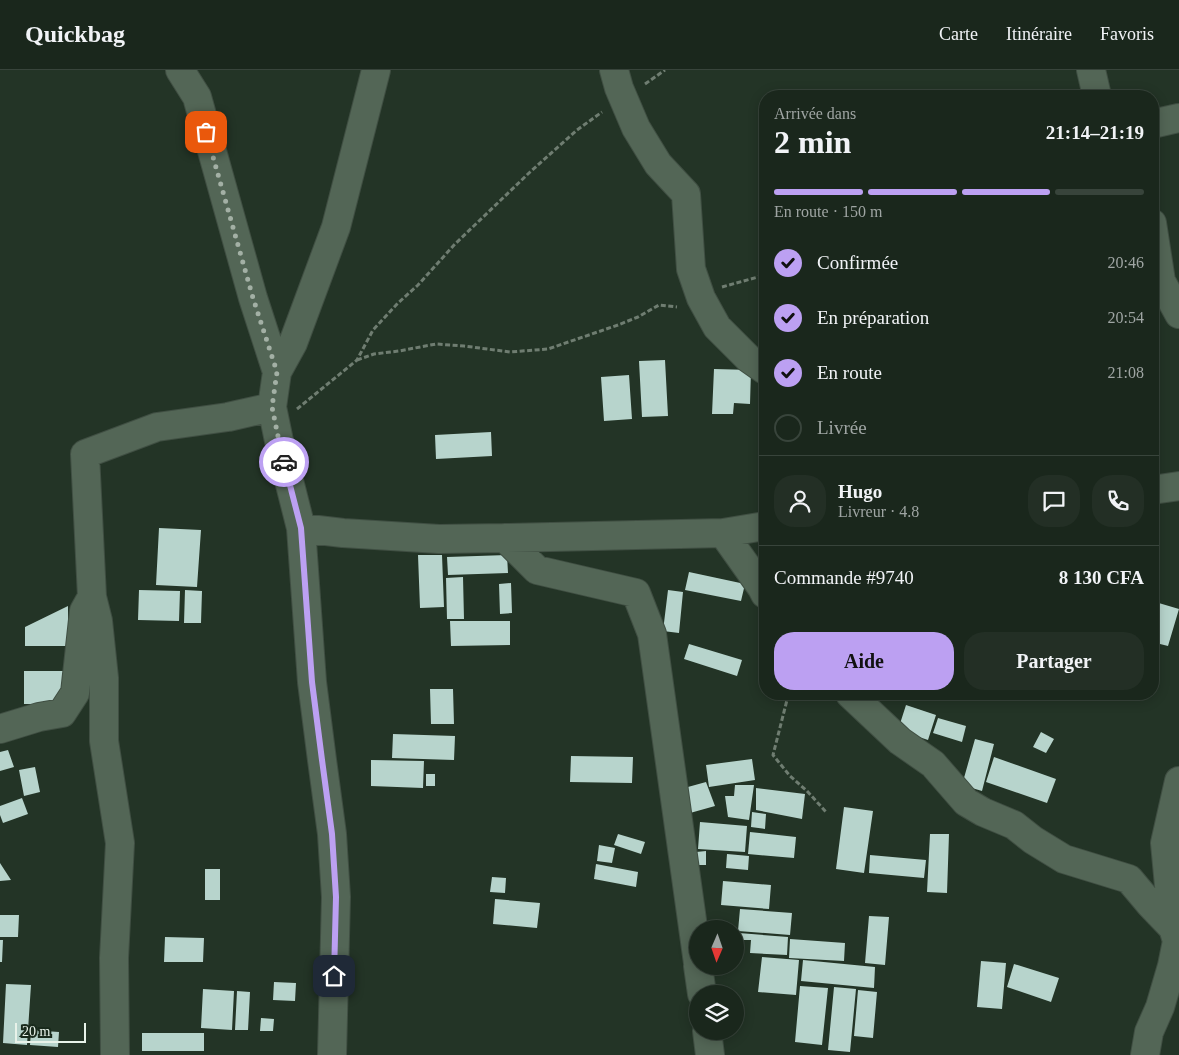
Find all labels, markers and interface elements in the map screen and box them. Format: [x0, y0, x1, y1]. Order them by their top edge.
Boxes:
text: Quickbag [25, 21, 125, 47]
text: Carte [939, 24, 978, 44]
text: Itinéraire [1006, 24, 1072, 44]
text: Favoris [1100, 24, 1154, 44]
text: Arrivée dans [774, 105, 856, 122]
pin [185, 111, 227, 153]
icon: bag [192, 118, 220, 146]
text: 21:14–21:19 [1046, 122, 1144, 143]
text: 2 min [774, 124, 851, 160]
text: En route · 150 m [774, 203, 882, 220]
icon: check [774, 249, 802, 277]
text: Confirmée [817, 252, 898, 273]
text: 20:46 [1108, 254, 1144, 271]
icon: check [774, 304, 802, 332]
text: En préparation [817, 307, 929, 328]
text: 20:54 [1108, 309, 1144, 326]
icon: check [774, 359, 802, 387]
text: En route [817, 362, 882, 383]
text: 21:08 [1108, 364, 1144, 381]
text: Livrée [817, 417, 867, 438]
courier [259, 437, 309, 487]
icon: car [270, 448, 298, 476]
button: person [774, 475, 826, 527]
button: chat [1028, 475, 1080, 527]
button: phone [1092, 475, 1144, 527]
text: Hugo [838, 481, 882, 502]
text: Livreur · 4.8 [838, 503, 919, 520]
text: Commande #9740 [774, 567, 914, 588]
text: 8 130 CFA [1059, 567, 1144, 588]
button: Aide [774, 632, 954, 690]
button: Partager [964, 632, 1144, 690]
north arrow [689, 920, 744, 975]
map controls [689, 920, 744, 1040]
pin [313, 955, 355, 997]
icon: home [320, 962, 348, 990]
button: layers [689, 985, 744, 1040]
scale bar [15, 1020, 86, 1043]
text: 20 m [22, 1024, 50, 1039]

